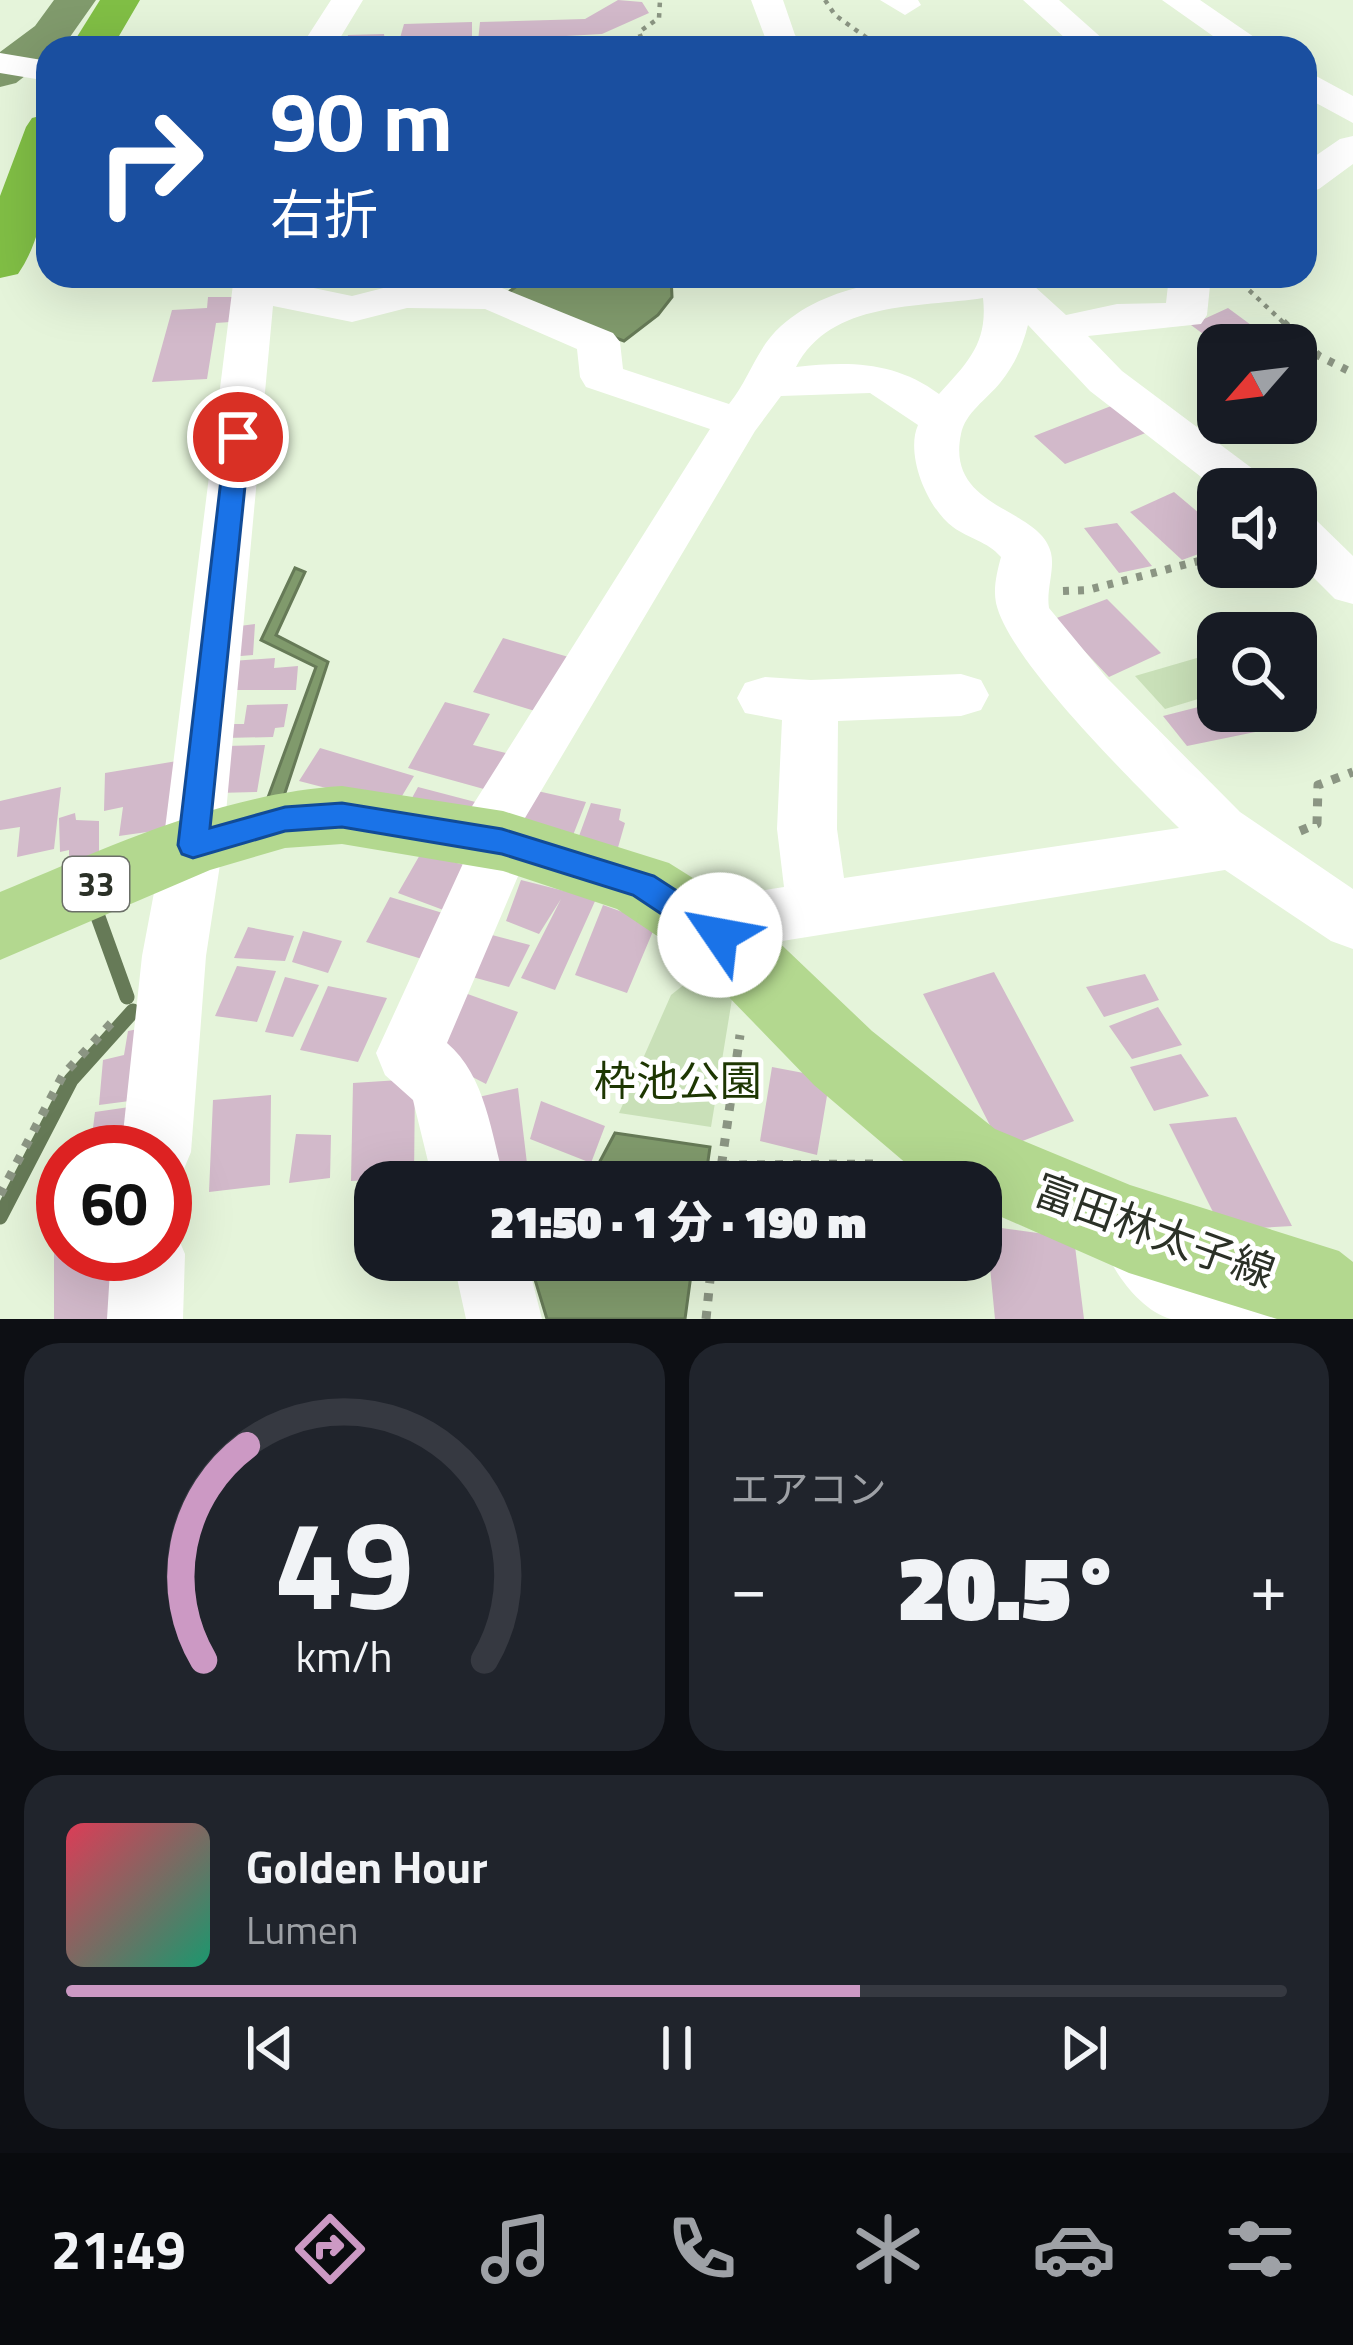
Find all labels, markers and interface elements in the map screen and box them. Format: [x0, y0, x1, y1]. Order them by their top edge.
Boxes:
text: 90 m [270, 56, 453, 184]
icon: right [72, 84, 228, 240]
text: 右折 [270, 173, 378, 255]
north arrow [1197, 324, 1317, 444]
map controls [1197, 324, 1317, 732]
pin [187, 386, 289, 488]
icon: arrive [205, 404, 271, 470]
button: sound [1197, 468, 1317, 588]
button: search [1197, 612, 1317, 732]
road number: 33 [63, 857, 129, 911]
position arrow [657, 872, 783, 998]
park label: 枠池公園 [594, 1048, 762, 1112]
speed limit sign: 60 [36, 1125, 192, 1281]
street label: 富田林太子線 [1026, 1157, 1284, 1303]
text: 21:50 · 1 分 · 190 m [490, 1187, 866, 1255]
text: エアコン [731, 1459, 887, 1518]
text: 49 [274, 1468, 414, 1657]
text: 20.5° [897, 1518, 1120, 1655]
text: − [731, 1536, 767, 1637]
text: + [1250, 1536, 1287, 1637]
text: km/h [296, 1623, 393, 1689]
text: Golden Hour [246, 1832, 488, 1900]
text: Lumen [246, 1900, 358, 1959]
icon: previous [237, 2015, 303, 2081]
icon: pause [644, 2015, 710, 2081]
icon: next [1051, 2015, 1117, 2081]
icon: directions [288, 2207, 372, 2291]
icon: music [474, 2207, 558, 2291]
icon: phone [660, 2207, 744, 2291]
icon: climate [846, 2207, 930, 2291]
icon: car [1032, 2207, 1116, 2291]
icon: filters [1218, 2207, 1302, 2291]
text: 21:49 [51, 2208, 186, 2290]

